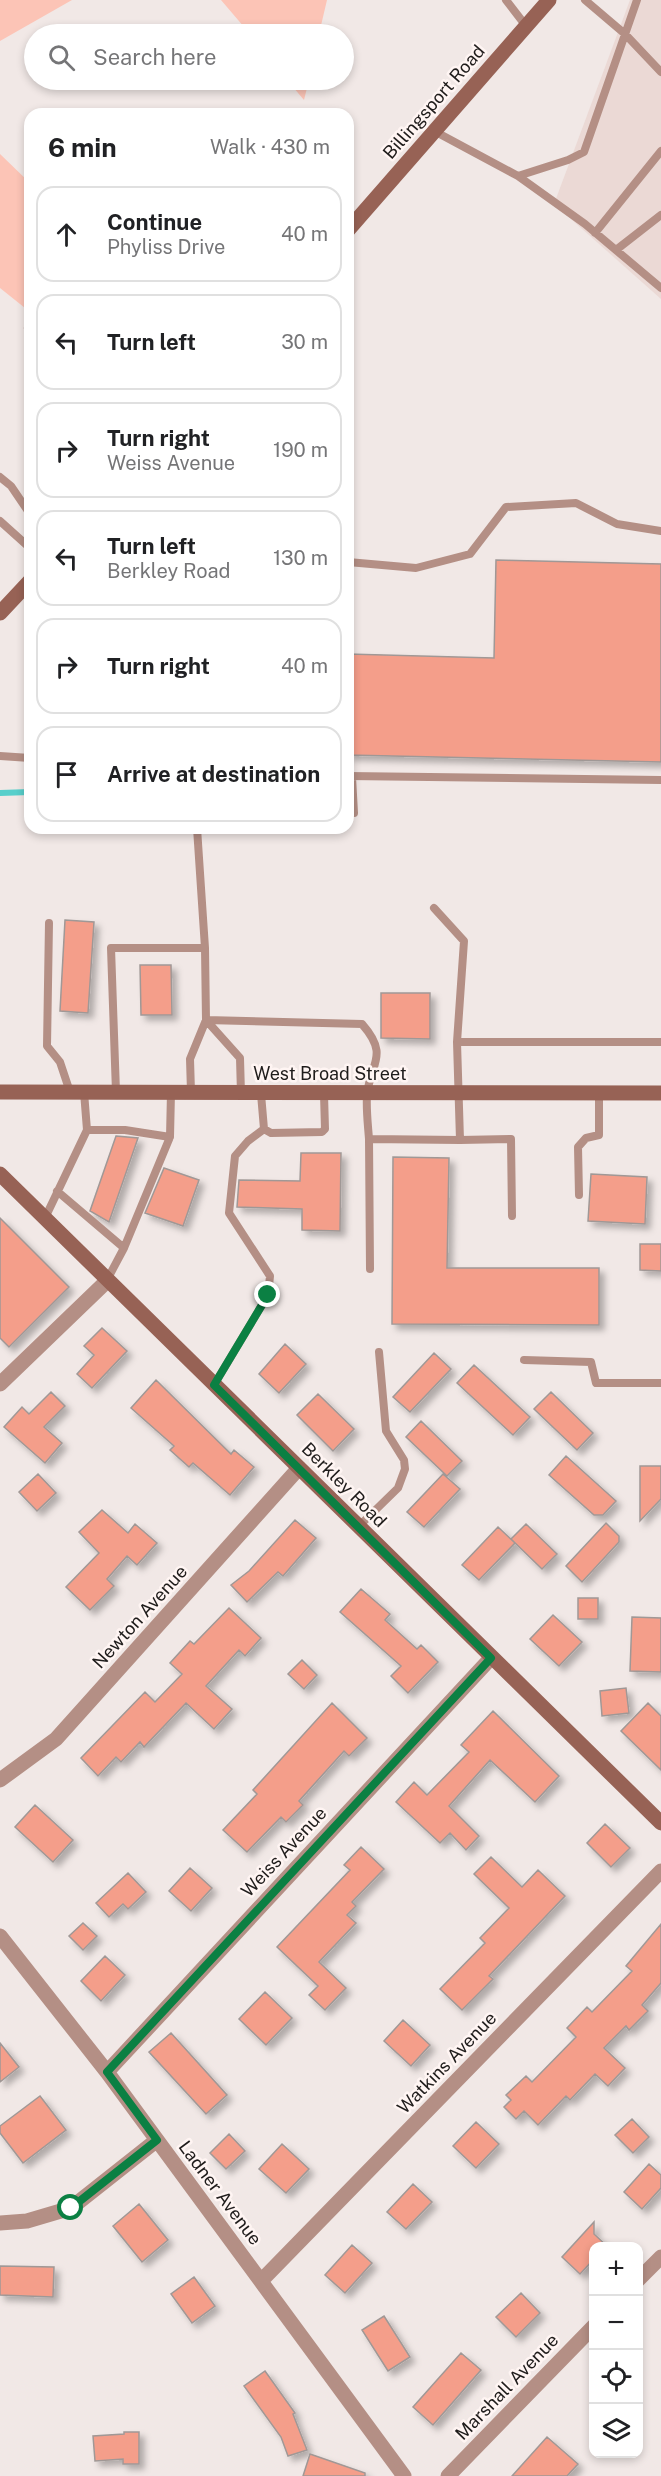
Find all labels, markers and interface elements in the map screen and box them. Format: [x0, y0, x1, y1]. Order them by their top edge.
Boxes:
search box [24, 24, 354, 90]
icon: search [45, 41, 78, 74]
street label: Billingsport Road [379, 41, 489, 163]
text: Search here [93, 44, 217, 70]
text: 6 min [48, 132, 117, 163]
text: Walk · 430 m [210, 135, 330, 159]
text: Continue [107, 209, 202, 235]
icon: ahead [50, 218, 83, 251]
text: 40 m [281, 222, 328, 246]
text: Phyliss Drive [107, 235, 225, 259]
icon: left [50, 326, 83, 359]
text: Turn left [107, 329, 196, 355]
text: 30 m [281, 330, 328, 354]
text: Turn right [107, 425, 210, 451]
icon: right [50, 434, 83, 467]
text: 190 m [273, 438, 328, 462]
text: Weiss Avenue [107, 451, 235, 475]
text: Turn left [107, 533, 196, 559]
icon: left [50, 542, 83, 575]
text: 130 m [273, 546, 328, 570]
text: Berkley Road [107, 559, 230, 583]
icon: right [50, 650, 83, 683]
text: Turn right [107, 653, 210, 679]
text: 40 m [281, 654, 328, 678]
icon: arrive [50, 758, 83, 791]
text: Arrive at destination [107, 761, 320, 787]
street label: West Broad Street [253, 1063, 407, 1084]
route end [254, 1281, 280, 1307]
street label: Berkley Road [298, 1438, 391, 1531]
street label: Newton Avenue [88, 1561, 191, 1672]
street label: Weiss Avenue [237, 1802, 331, 1901]
street label: Watkins Avenue [393, 2007, 500, 2118]
street label: Ladner Avenue [174, 2137, 266, 2249]
route start [57, 2194, 83, 2220]
map controls [589, 2242, 643, 2458]
button: + [589, 2242, 643, 2296]
button: − [589, 2296, 643, 2350]
street label: Marshall Avenue [451, 2329, 562, 2444]
button: locate [589, 2350, 643, 2404]
button: layers [589, 2404, 643, 2458]

